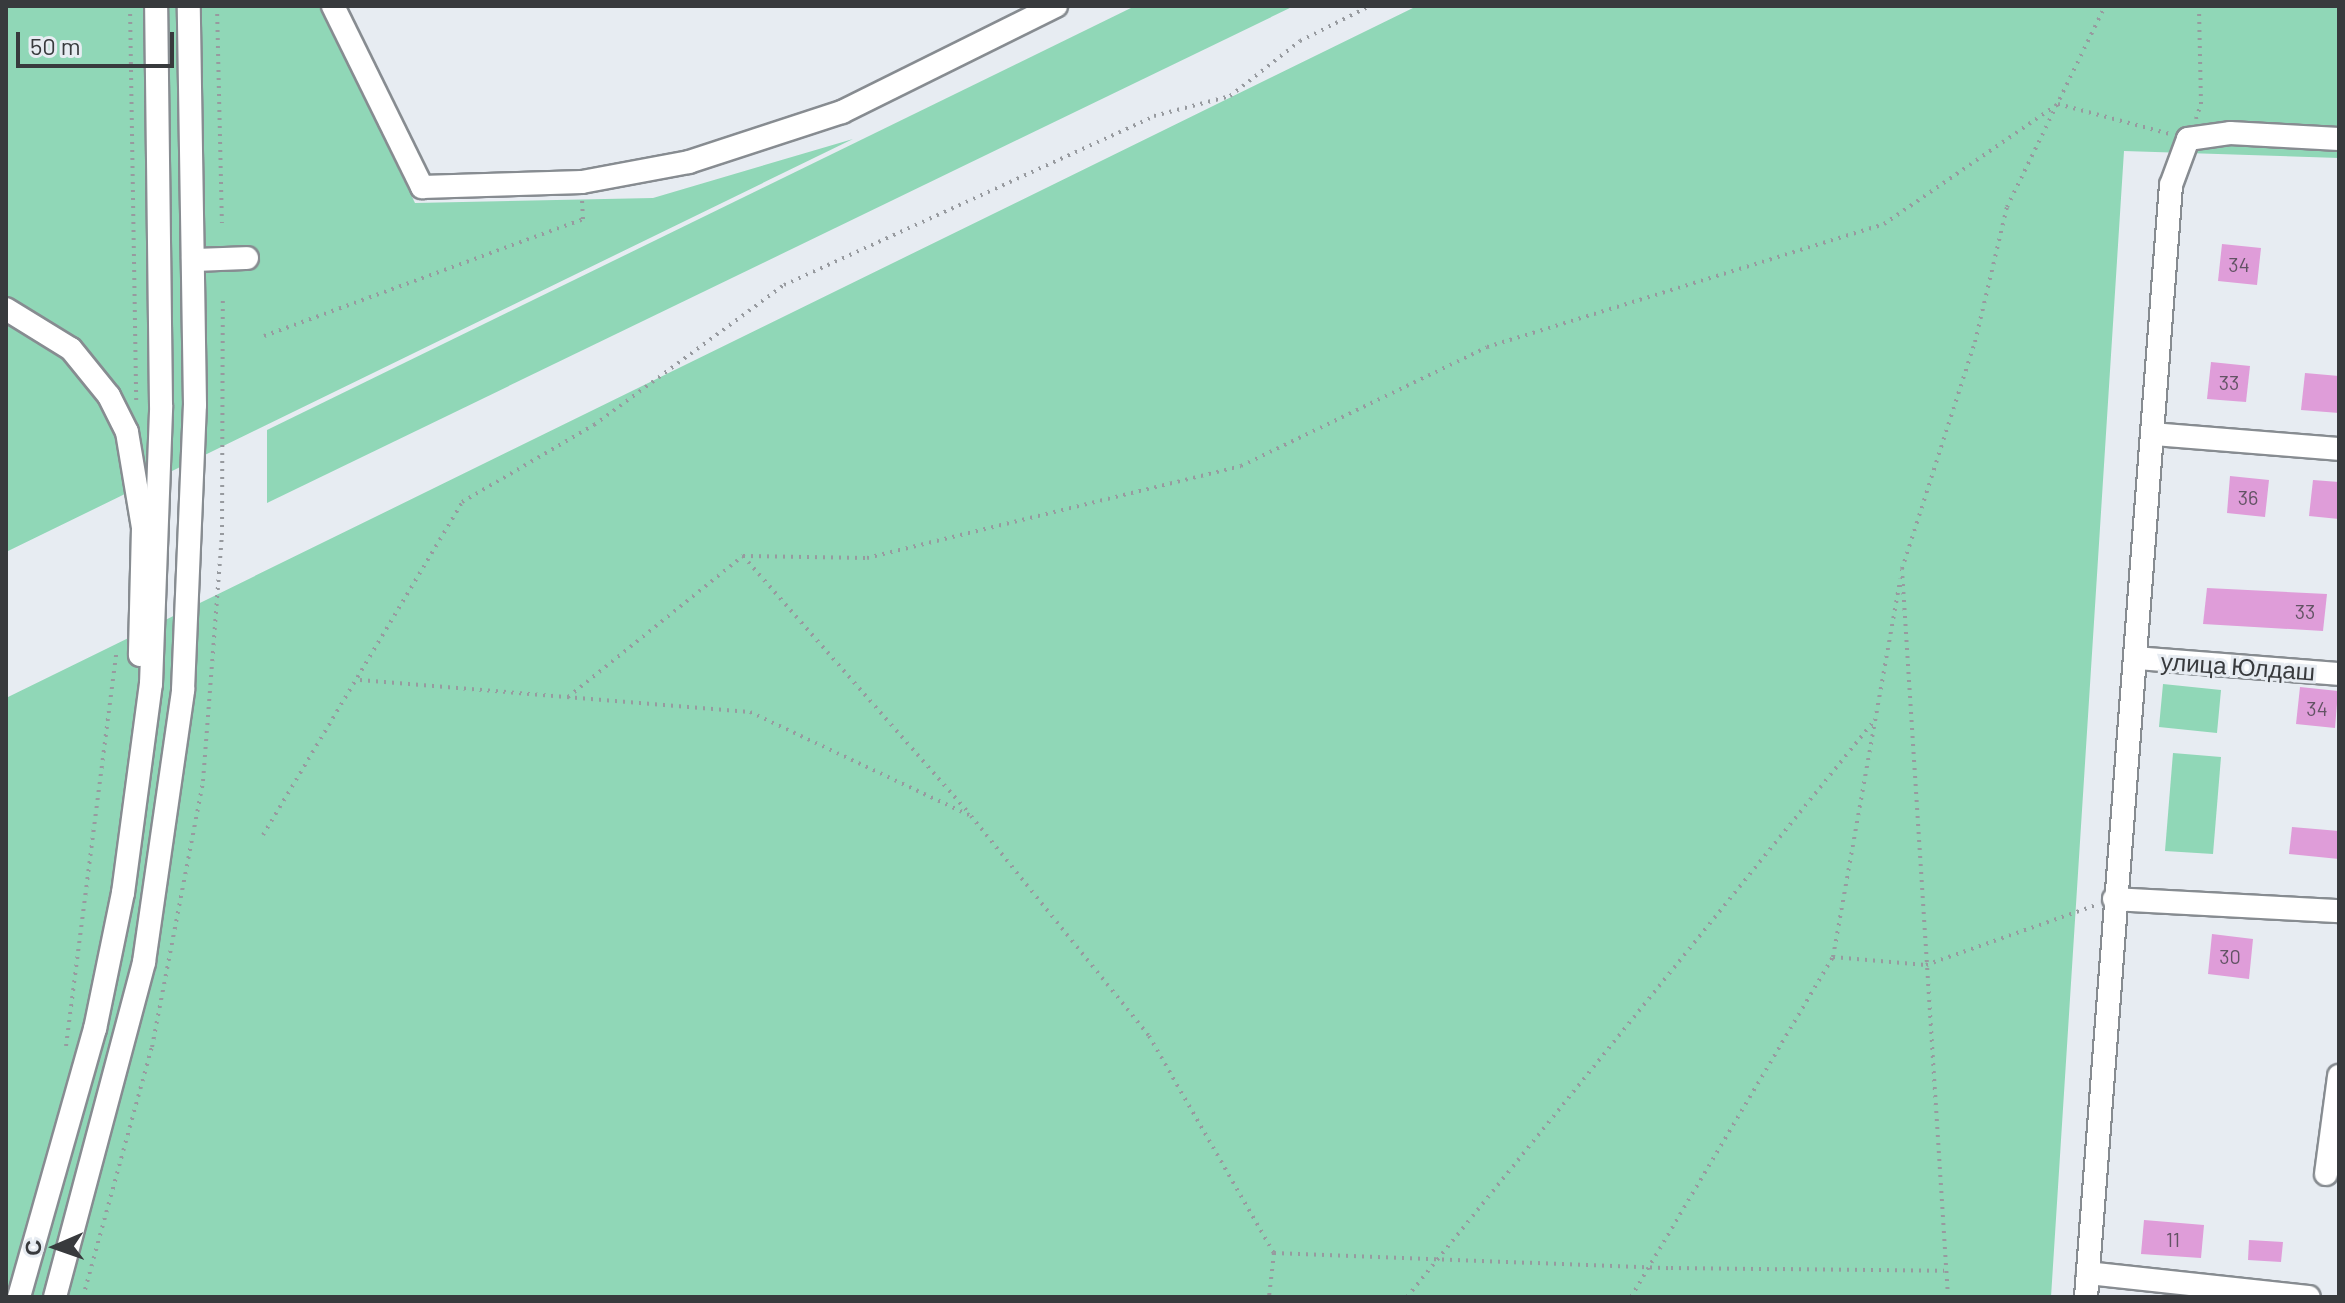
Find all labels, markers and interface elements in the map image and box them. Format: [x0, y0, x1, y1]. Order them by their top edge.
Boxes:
scale bar [20, 16, 178, 66]
text: 50 m [30, 31, 81, 60]
house number: 34 [2228, 252, 2250, 276]
house number: 33 [2219, 370, 2239, 394]
house number: 36 [2238, 485, 2258, 509]
house number: 33 [2295, 599, 2315, 623]
street label: улица Юлдаш [2160, 646, 2316, 686]
house number: 34 [2306, 696, 2328, 720]
house number: 30 [2219, 944, 2241, 968]
north arrow [16, 1207, 96, 1287]
house number: 11 [2166, 1227, 2180, 1251]
text: С [19, 1239, 45, 1256]

